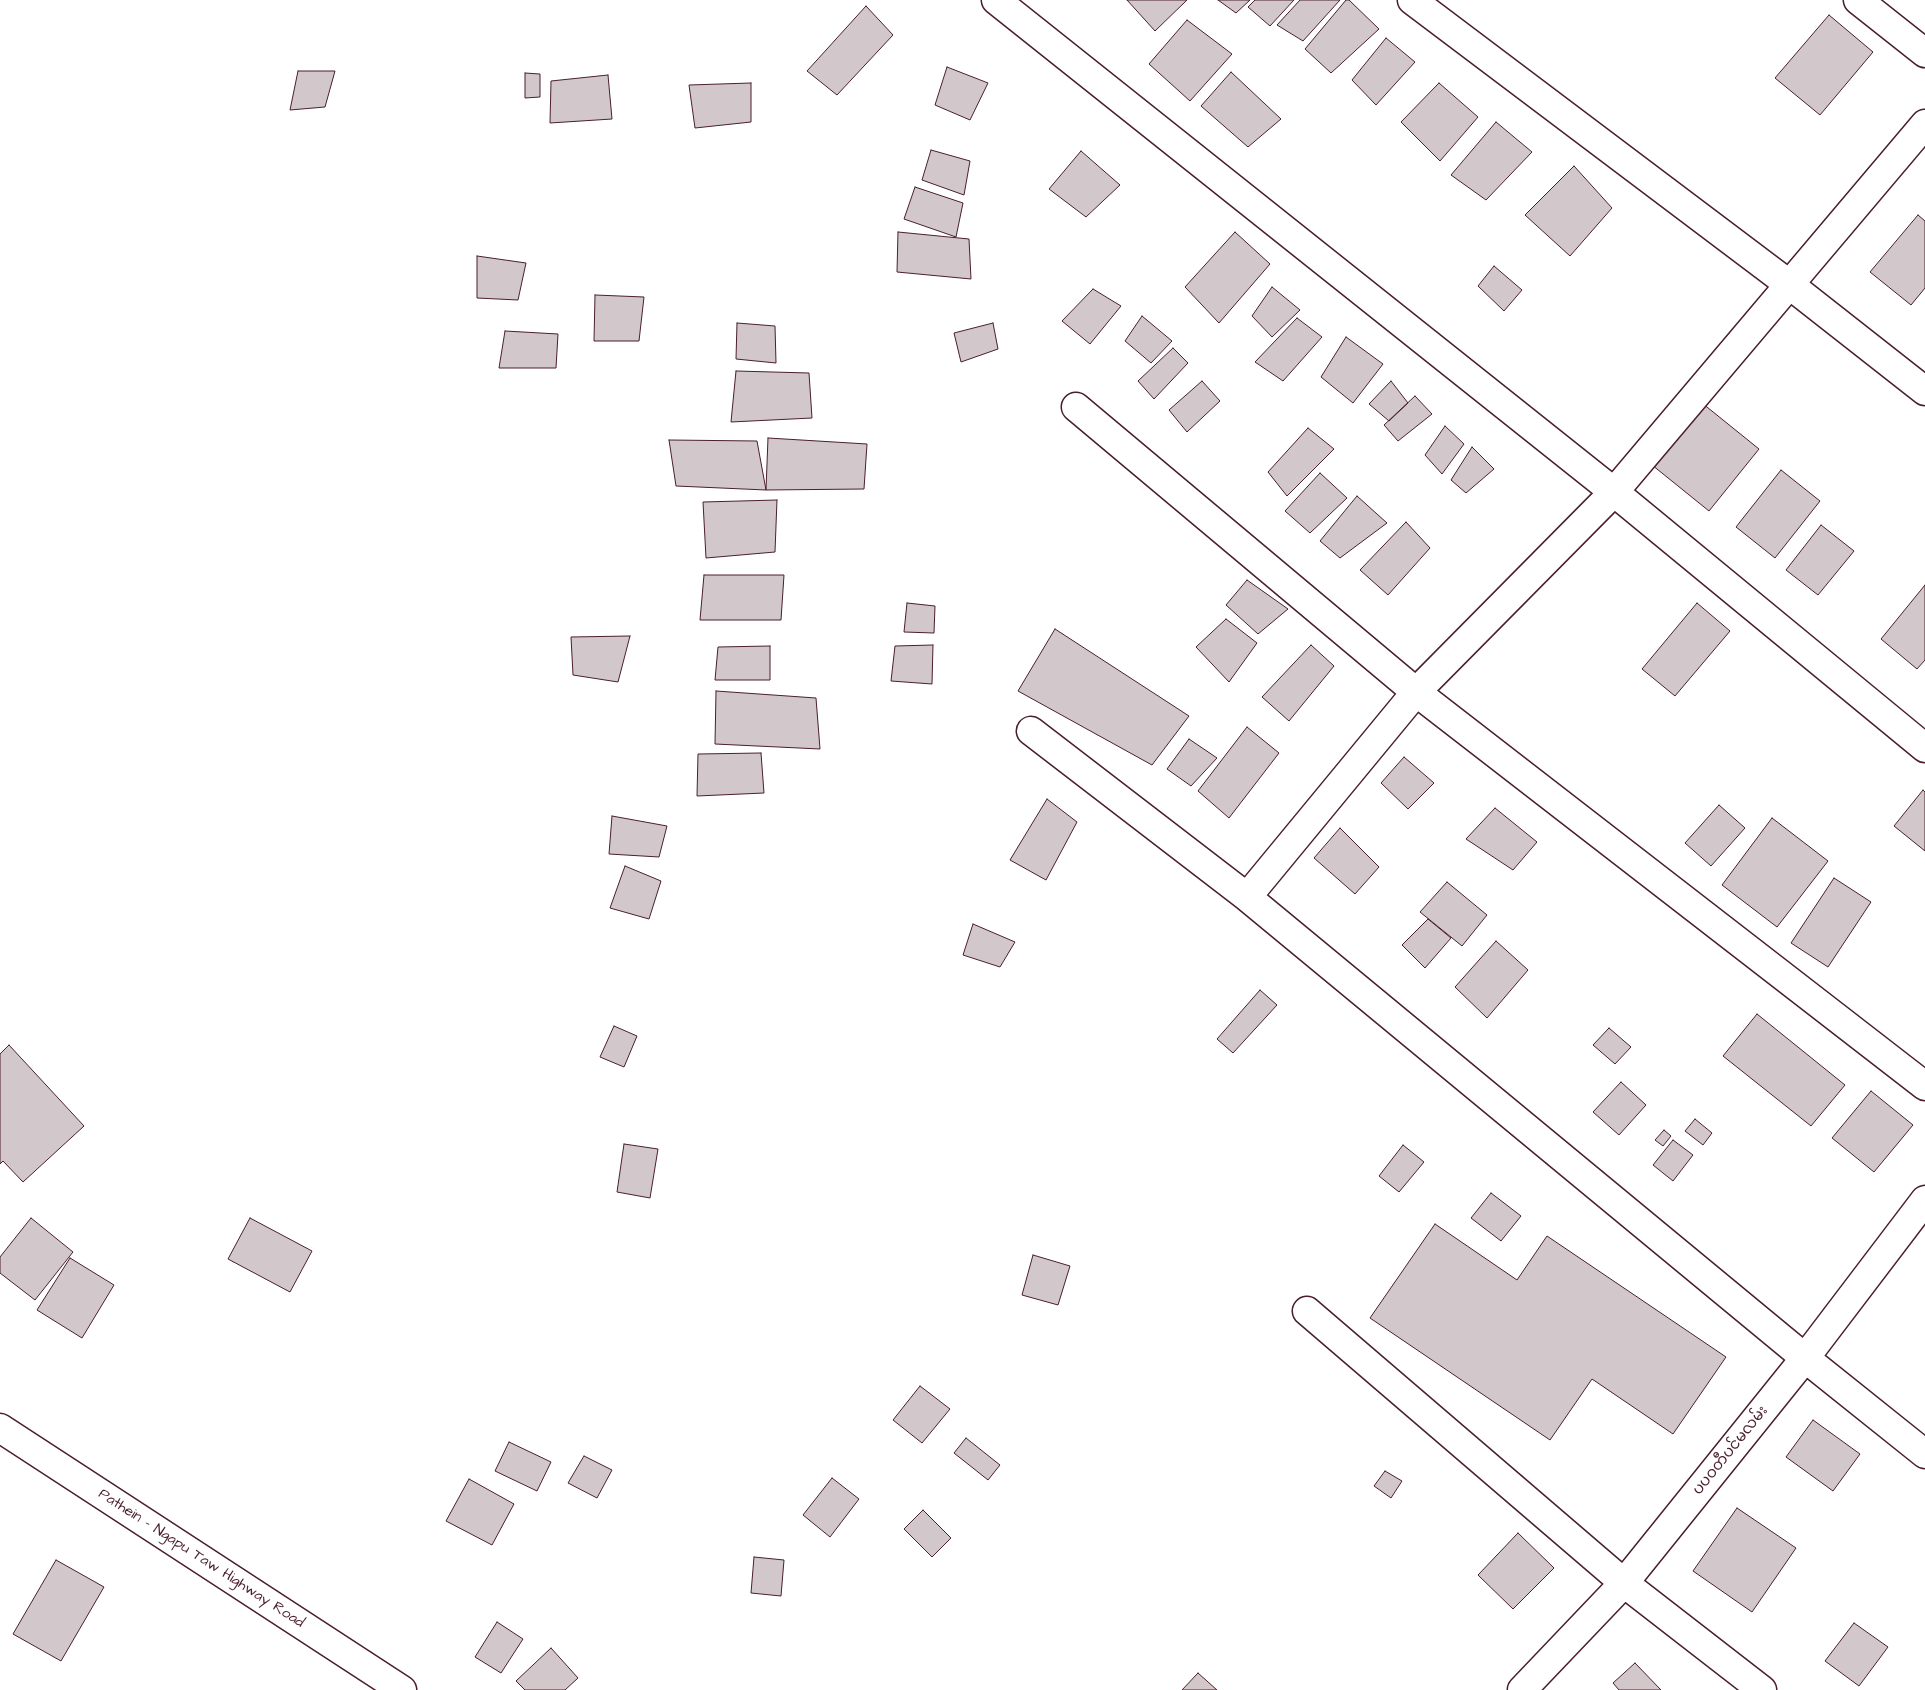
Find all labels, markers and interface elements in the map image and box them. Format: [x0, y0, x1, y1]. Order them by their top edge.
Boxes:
street label: ပပဝတီပင်မလမ်း [1690, 1403, 1772, 1499]
street label: Pathein - Ngapu Taw Highway Road [95, 1486, 307, 1632]

